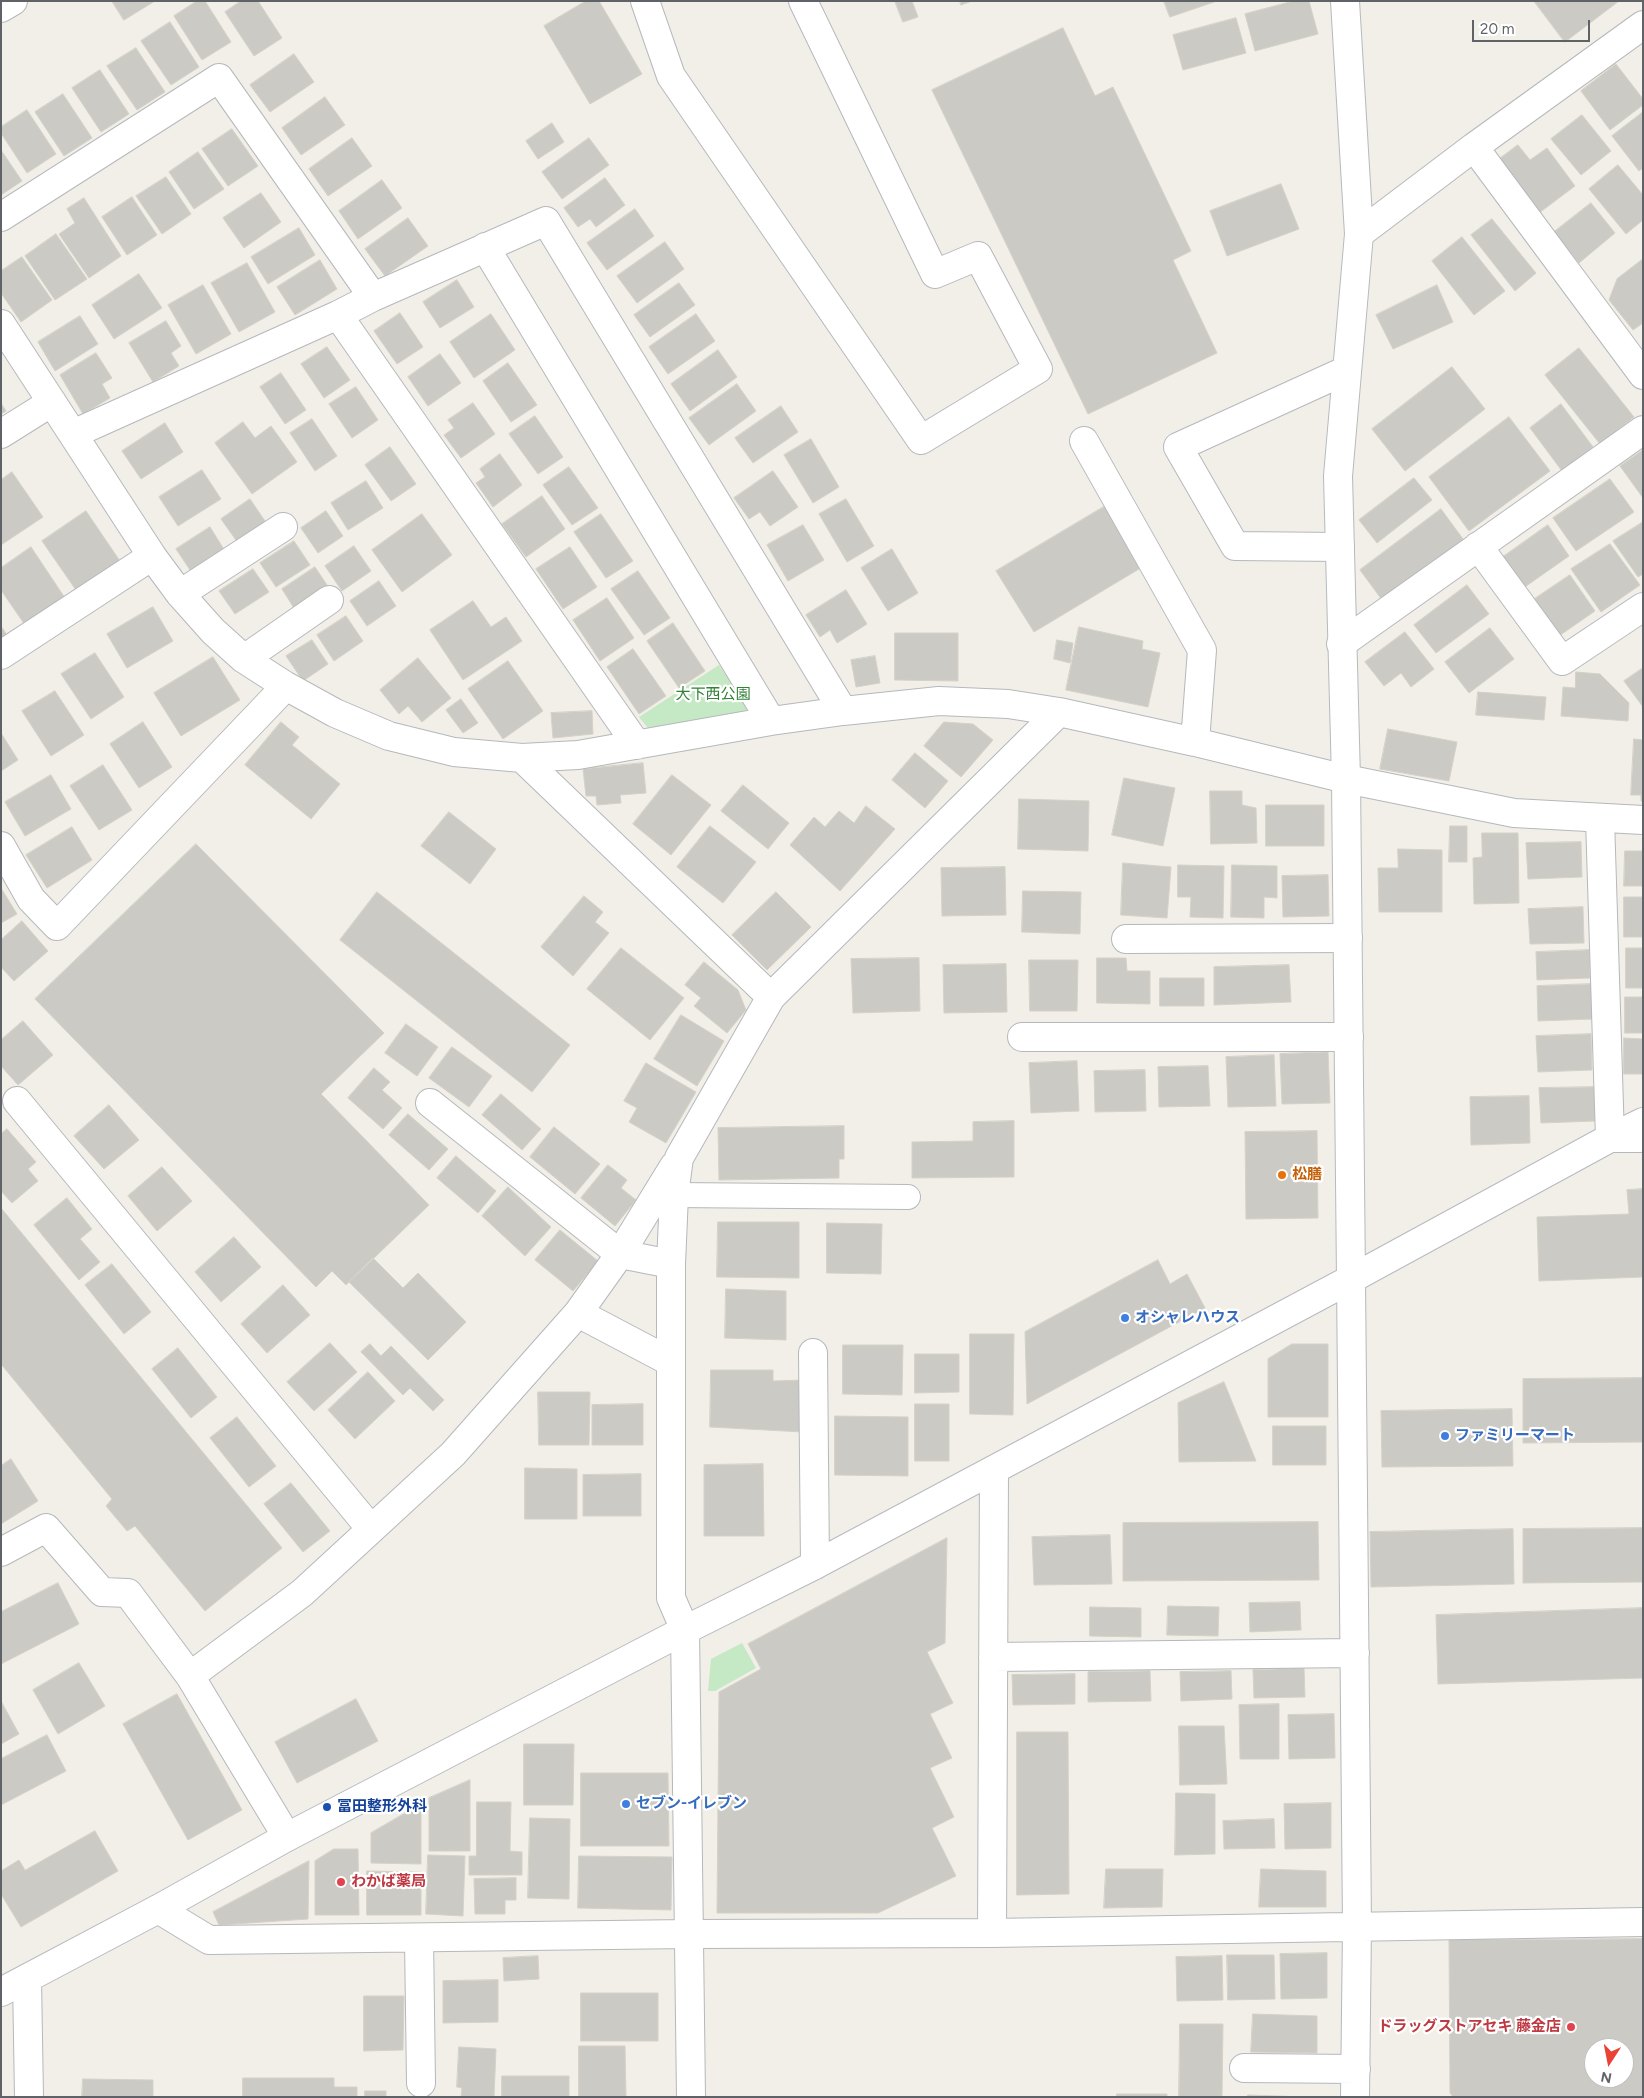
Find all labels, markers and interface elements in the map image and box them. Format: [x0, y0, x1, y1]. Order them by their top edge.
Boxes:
scale bar [1474, 10, 1592, 42]
text: 20 m [1480, 20, 1514, 38]
park label: 大下西公園 [676, 686, 750, 704]
place label: 松膳 [1292, 1166, 1322, 1184]
marker: 松膳 [1276, 1169, 1288, 1181]
place label: オシャレハウス [1135, 1309, 1240, 1327]
marker: オシャレハウス [1119, 1312, 1131, 1324]
place label: ファミリーマート [1455, 1427, 1575, 1445]
marker: ファミリーマート [1439, 1430, 1451, 1442]
place label: セブン-イレブン [636, 1795, 747, 1813]
place label: 冨田整形外科 [337, 1798, 427, 1816]
marker: セブン-イレブン [620, 1798, 632, 1810]
marker: 冨田整形外科 [321, 1801, 333, 1813]
place label: わかば薬局 [351, 1873, 426, 1891]
marker: わかば薬局 [335, 1876, 347, 1888]
place label: ドラッグストアセキ 藤金店 [1377, 2018, 1561, 2036]
marker: ドラッグストアセキ 藤金店 [1565, 2021, 1577, 2033]
north arrow [1584, 2038, 1634, 2088]
text: N [1599, 2068, 1613, 2087]

